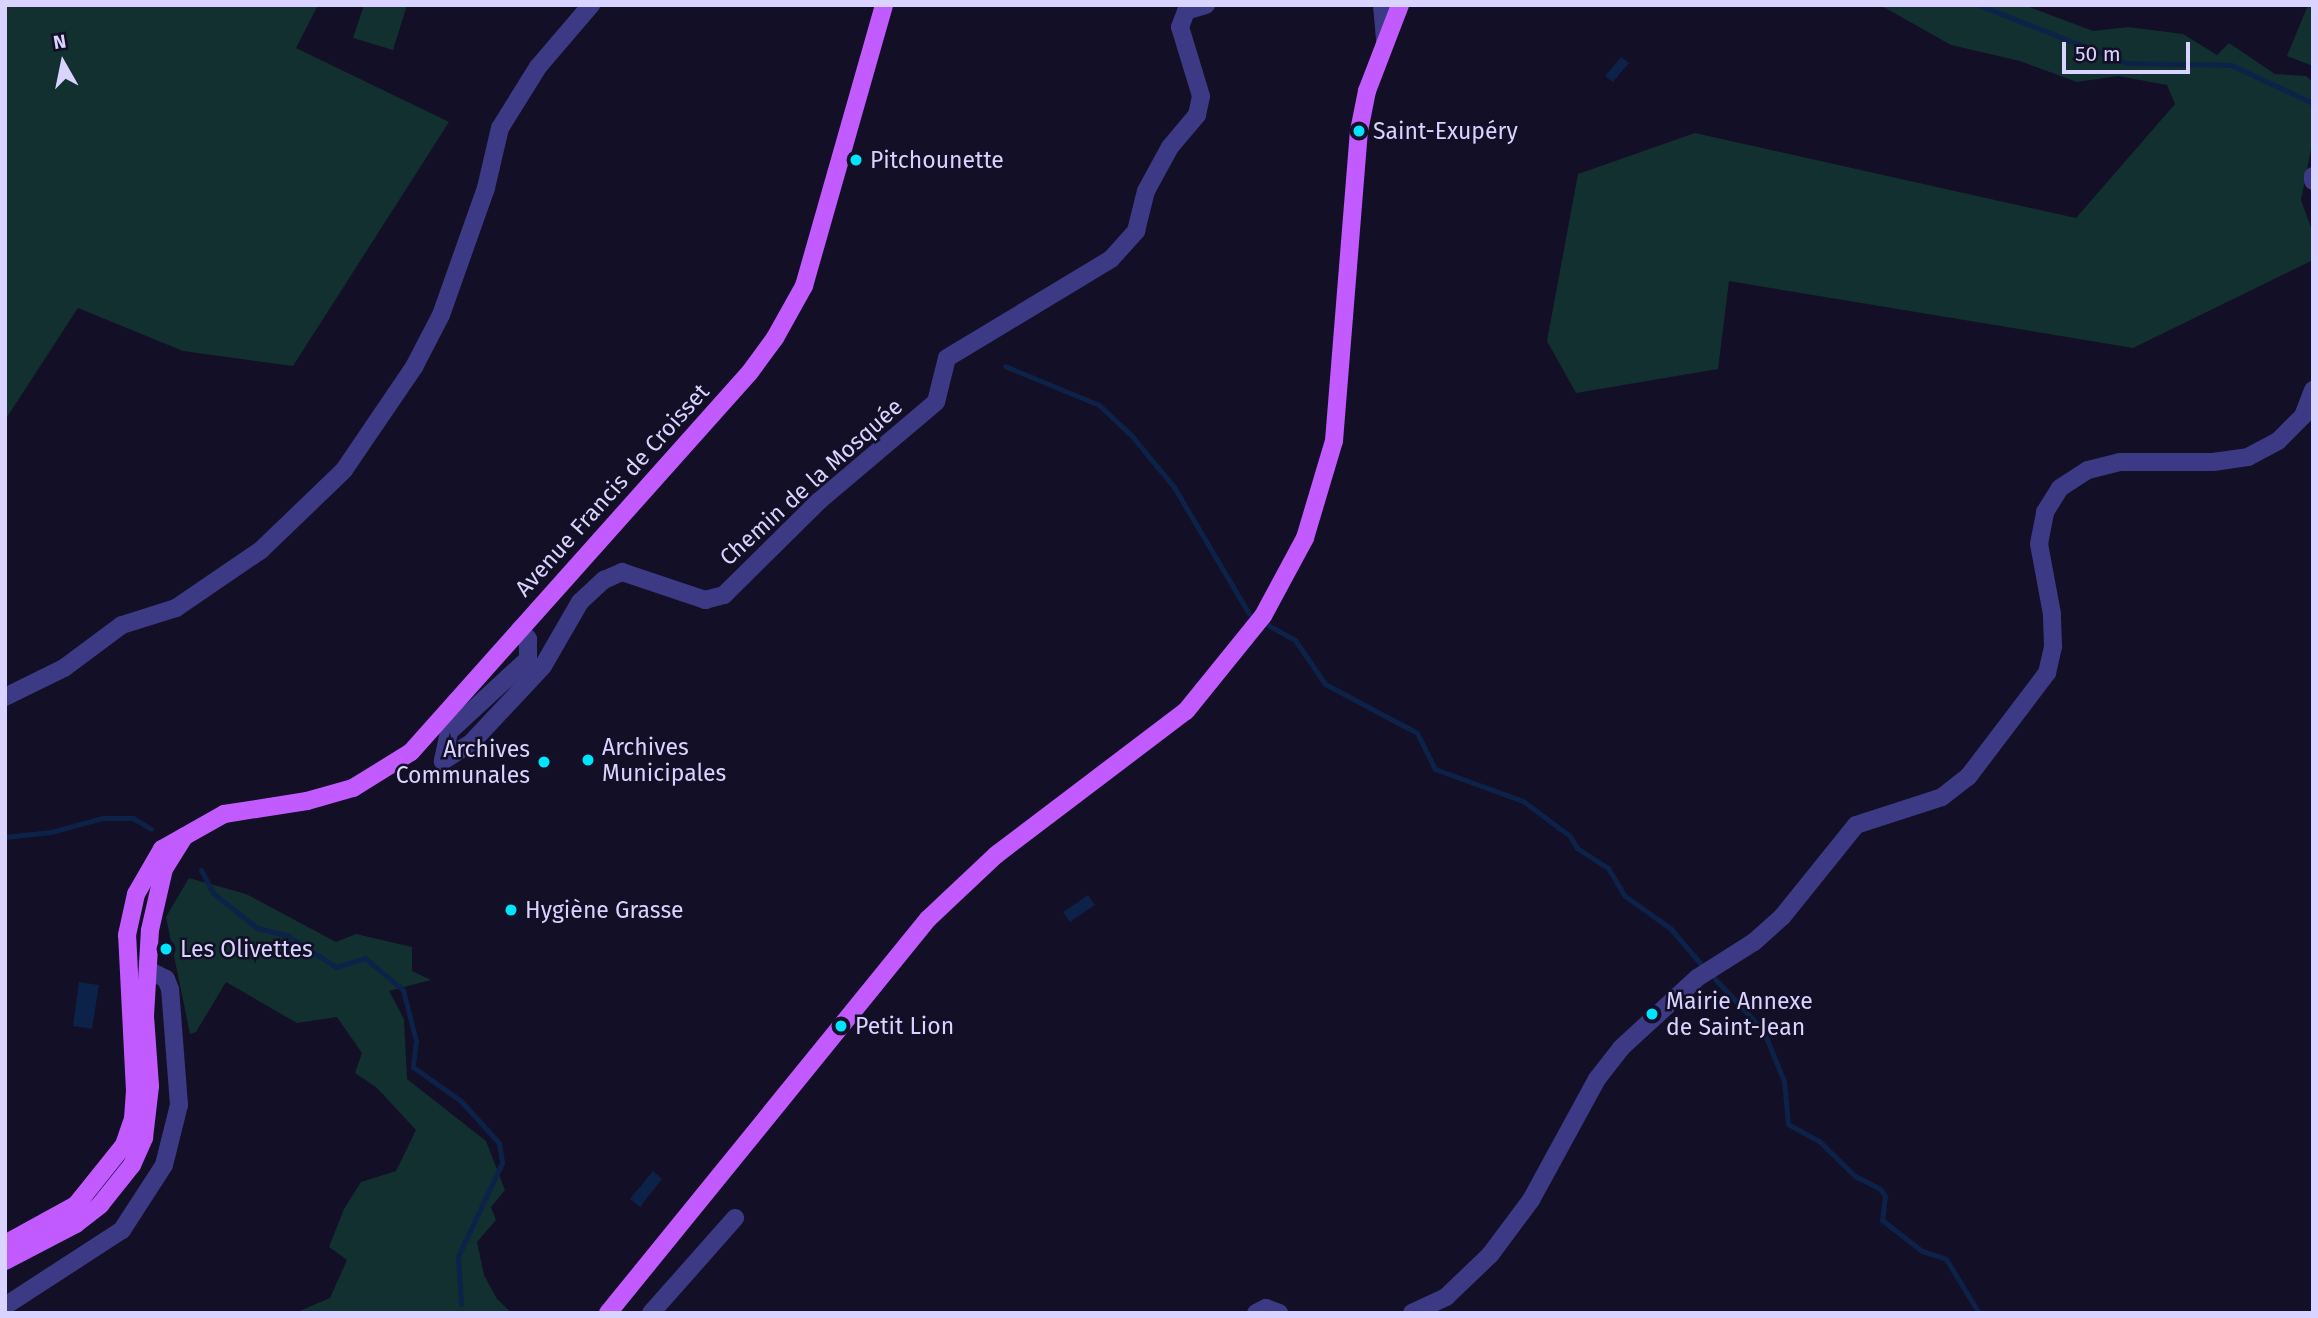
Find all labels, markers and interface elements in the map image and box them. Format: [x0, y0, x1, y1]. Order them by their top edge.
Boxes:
north arrow [28, 28, 98, 98]
scale bar [2066, 28, 2194, 72]
text: N [52, 29, 68, 54]
text: 50 m [2075, 41, 2121, 67]
place label: Saint-Exupéry [1373, 117, 1518, 145]
marker: Saint-Exupéry [1351, 123, 1367, 139]
place label: Pitchounette [870, 146, 1004, 174]
marker: Pitchounette [848, 152, 864, 168]
street label: Avenue Francis de Croisset [509, 378, 715, 602]
street label: Chemin de la Mosquée [714, 393, 908, 571]
place label: Archives Municipales [602, 733, 726, 787]
place label: Archives Communales [396, 735, 530, 789]
marker: Archives Municipales [580, 752, 596, 768]
marker: Archives Communales [536, 754, 552, 770]
place label: Hygiène Grasse [525, 896, 684, 924]
marker: Hygiène Grasse [503, 902, 519, 918]
place label: Les Olivettes [180, 935, 313, 963]
marker: Les Olivettes [158, 941, 174, 957]
place label: Mairie Annexe de Saint-Jean [1666, 987, 1813, 1041]
marker: Mairie Annexe de Saint-Jean [1644, 1006, 1660, 1022]
place label: Petit Lion [855, 1012, 954, 1040]
marker: Petit Lion [833, 1018, 849, 1034]

